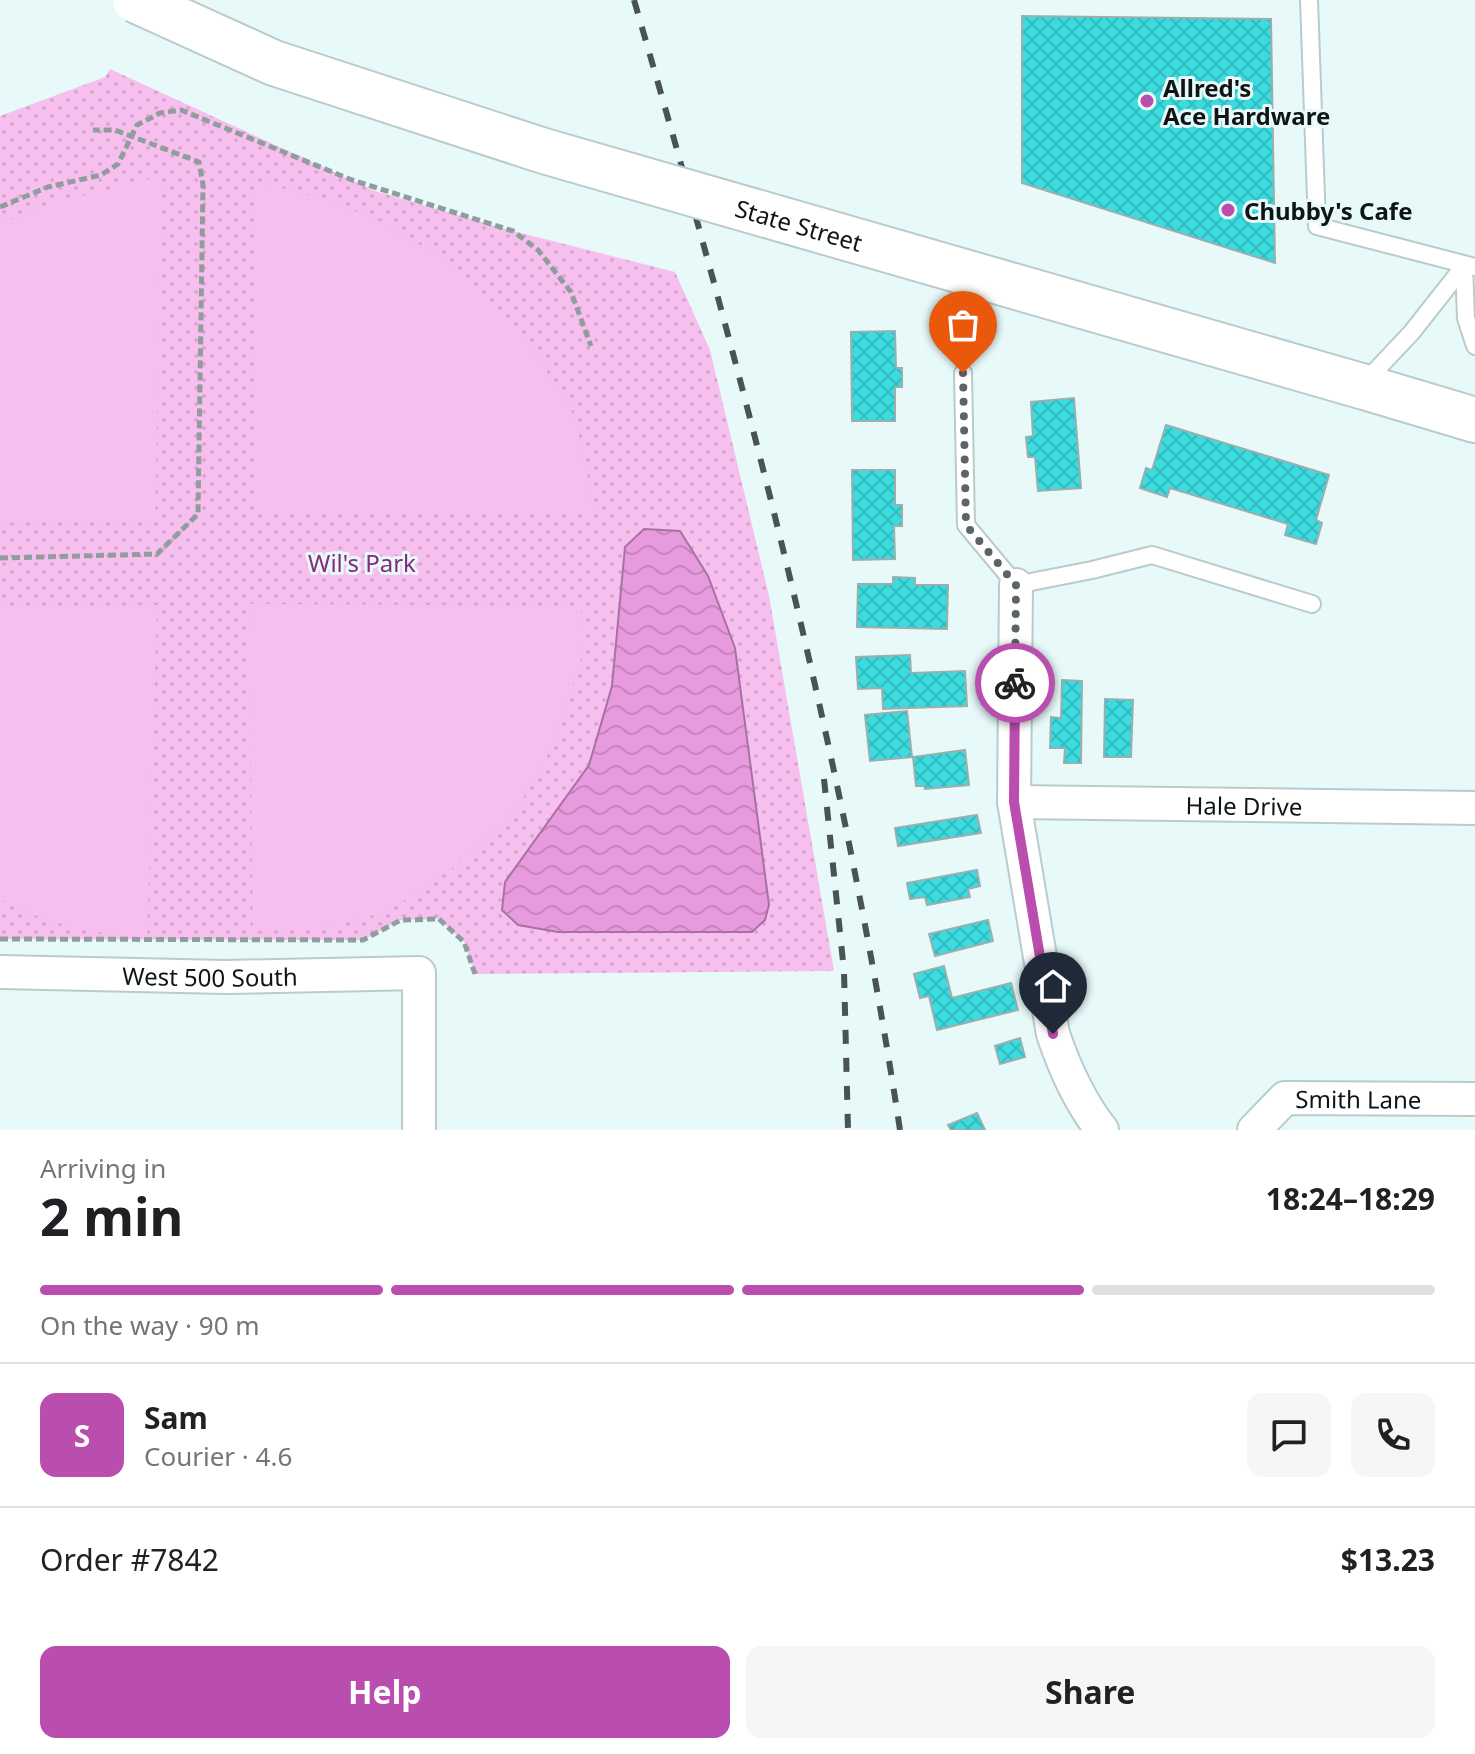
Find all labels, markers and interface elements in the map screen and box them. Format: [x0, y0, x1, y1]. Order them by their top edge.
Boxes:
place label: Allred's Ace Hardware [1163, 71, 1330, 132]
marker: Allred's Ace Hardware [1138, 92, 1156, 110]
street label: State Street [732, 190, 867, 258]
place label: Chubby's Cafe [1244, 194, 1412, 227]
marker: Chubby's Cafe [1219, 201, 1237, 219]
pin [929, 291, 997, 373]
icon: bag [941, 303, 985, 347]
park label: Wil's Park [308, 546, 416, 579]
courier [975, 643, 1055, 723]
icon: bike [993, 661, 1037, 705]
street label: Hale Drive [1185, 788, 1303, 822]
pin [1019, 952, 1087, 1034]
street label: West 500 South [122, 958, 298, 994]
icon: home [1031, 964, 1075, 1008]
street label: Smith Lane [1295, 1082, 1422, 1115]
text: Arriving in [40, 1150, 166, 1186]
text: 18:24–18:29 [1266, 1178, 1435, 1219]
text: 2 min [40, 1180, 183, 1251]
text: On the way · 90 m [40, 1307, 260, 1343]
button: chat [1247, 1393, 1331, 1477]
button: phone [1351, 1393, 1435, 1477]
text: Sam [144, 1397, 208, 1438]
text: S [74, 1415, 90, 1456]
text: Courier · 4.6 [144, 1438, 292, 1474]
text: Order #7842 [40, 1539, 219, 1580]
text: $13.23 [1341, 1539, 1435, 1580]
button: Help [40, 1646, 730, 1738]
button: Share [746, 1646, 1435, 1738]

